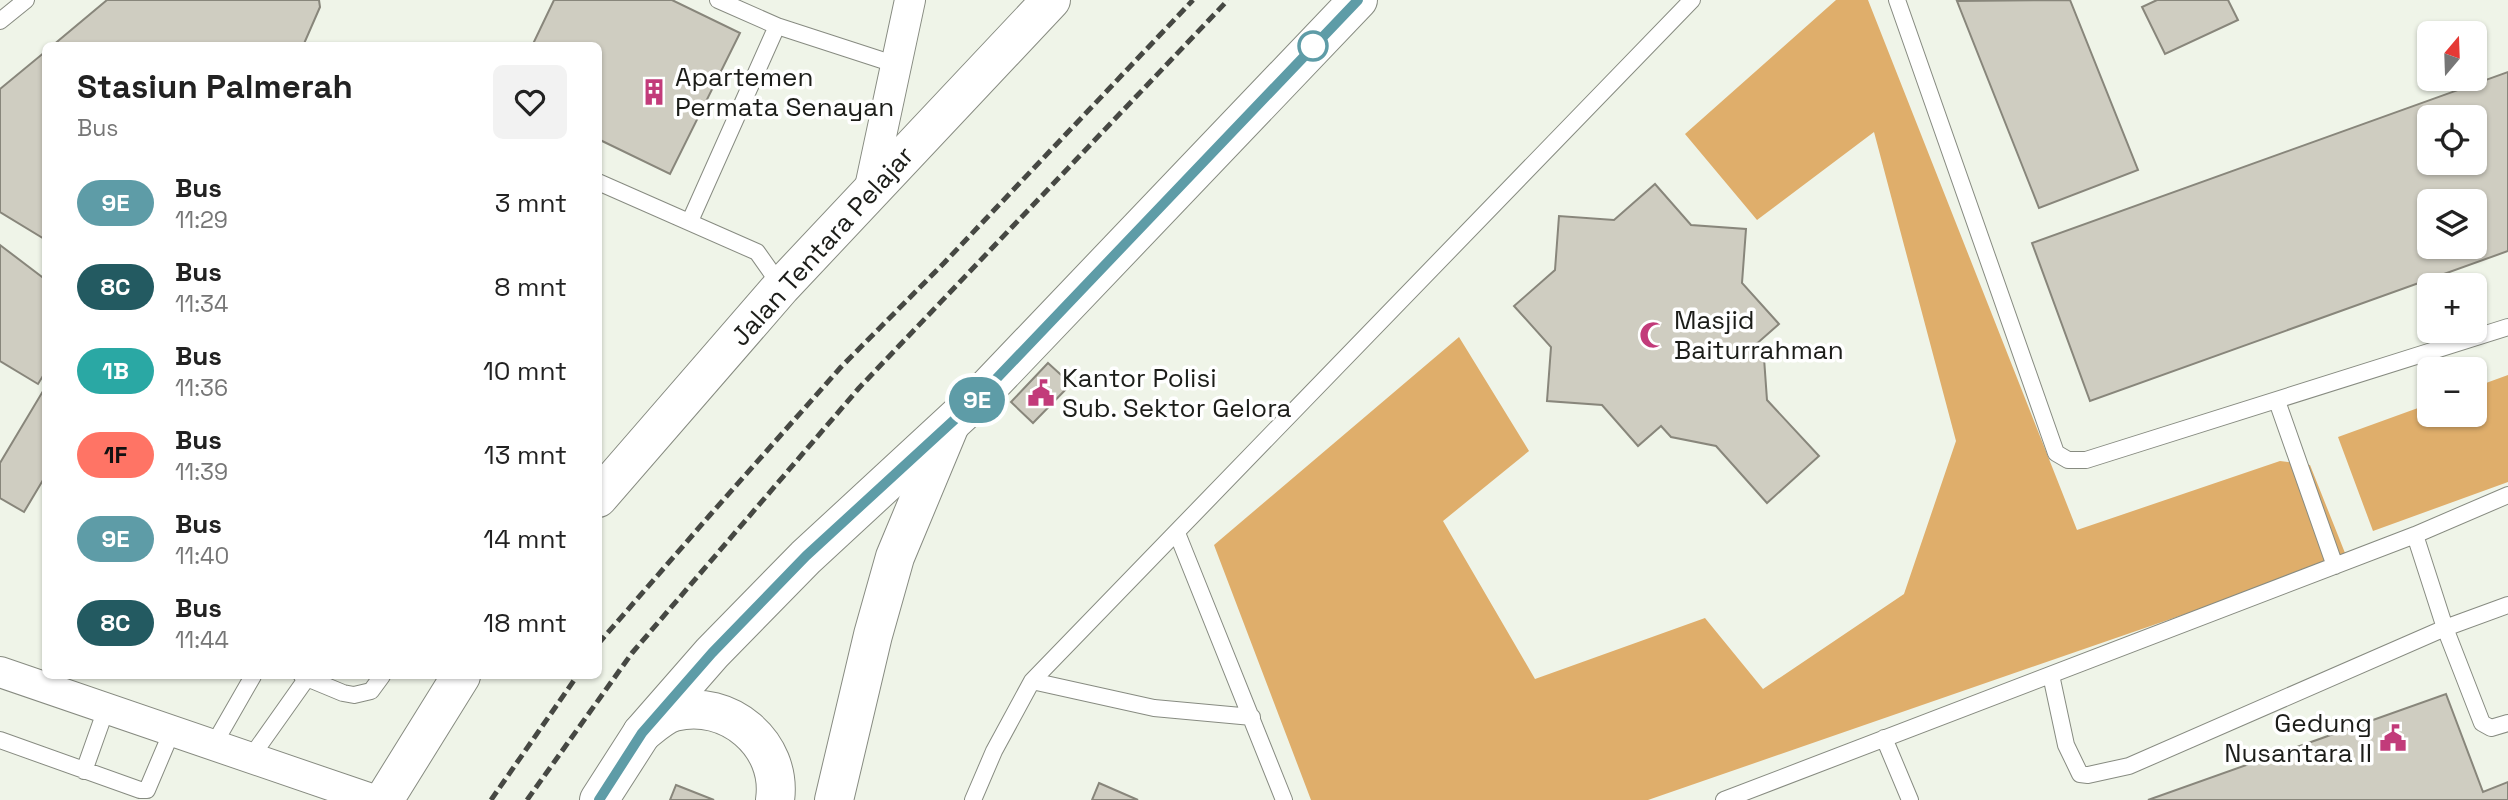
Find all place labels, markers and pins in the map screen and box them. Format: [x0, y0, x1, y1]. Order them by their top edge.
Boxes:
unlabelled marker [1298, 31, 1328, 61]
place label: Apartemen Permata Senayan [675, 60, 894, 124]
building icon: Apartemen Permata Senayan [639, 77, 669, 107]
place label: Masjid Baiturrahman [1674, 303, 1844, 367]
mosque icon: Masjid Baiturrahman [1638, 320, 1668, 350]
place label: Kantor Polisi Sub. Sektor Gelora [1062, 361, 1292, 425]
public building icon: Kantor Polisi Sub. Sektor Gelora [1026, 378, 1056, 408]
place label: Gedung Nusantara II [2224, 706, 2372, 770]
public building icon: Gedung Nusantara II [2378, 723, 2408, 753]

